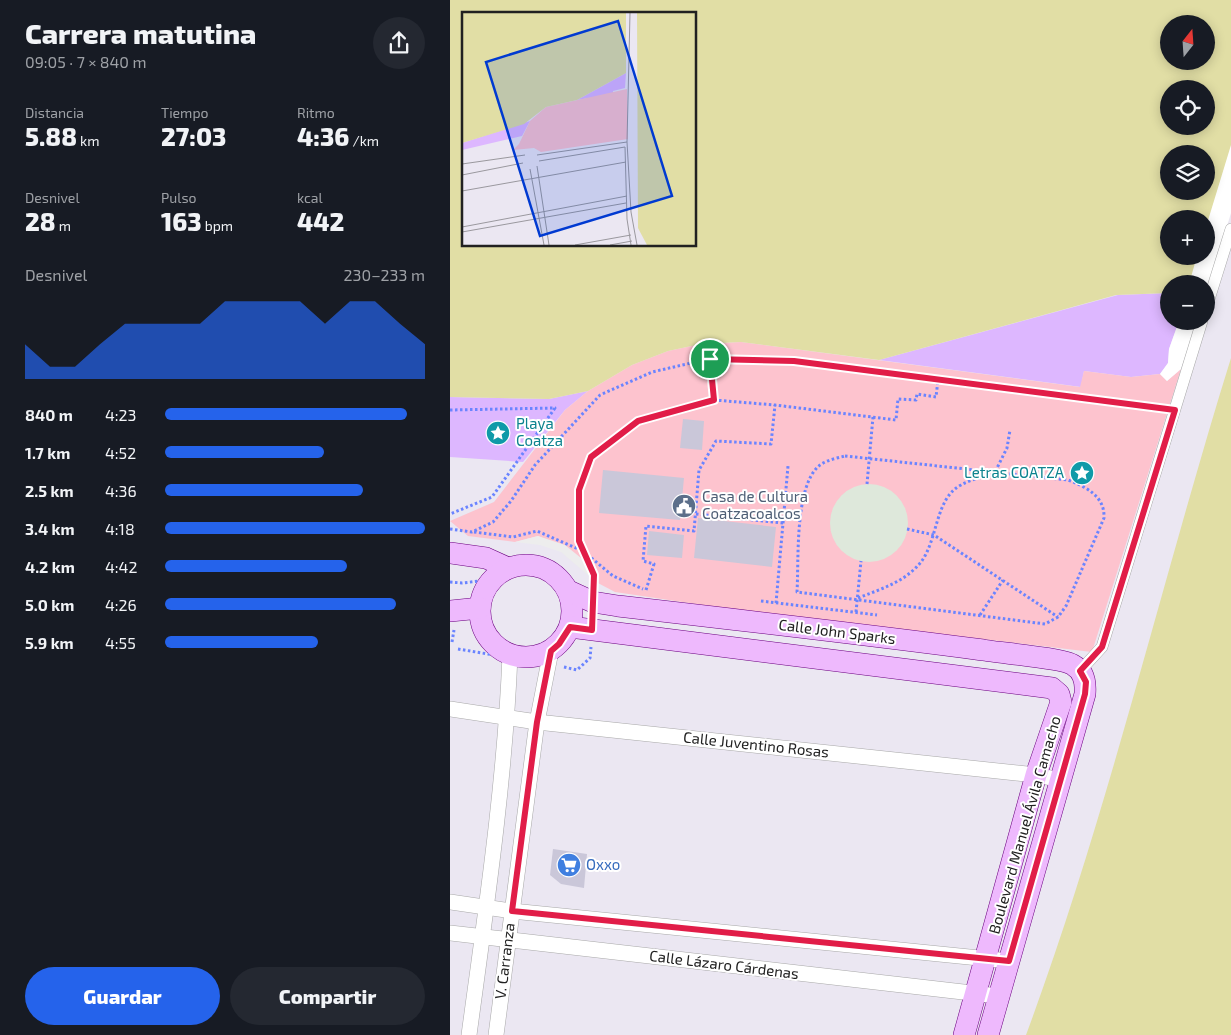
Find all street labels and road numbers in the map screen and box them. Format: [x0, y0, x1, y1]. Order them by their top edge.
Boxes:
street label: Calle John Sparks [778, 615, 897, 647]
street label: Boulevard Manuel Ávila Camacho [984, 714, 1064, 936]
street label: Calle Juventino Rosas [682, 727, 830, 761]
street label: V. Carranza [490, 922, 518, 1000]
street label: Calle Lázaro Cárdenas [648, 946, 800, 982]

